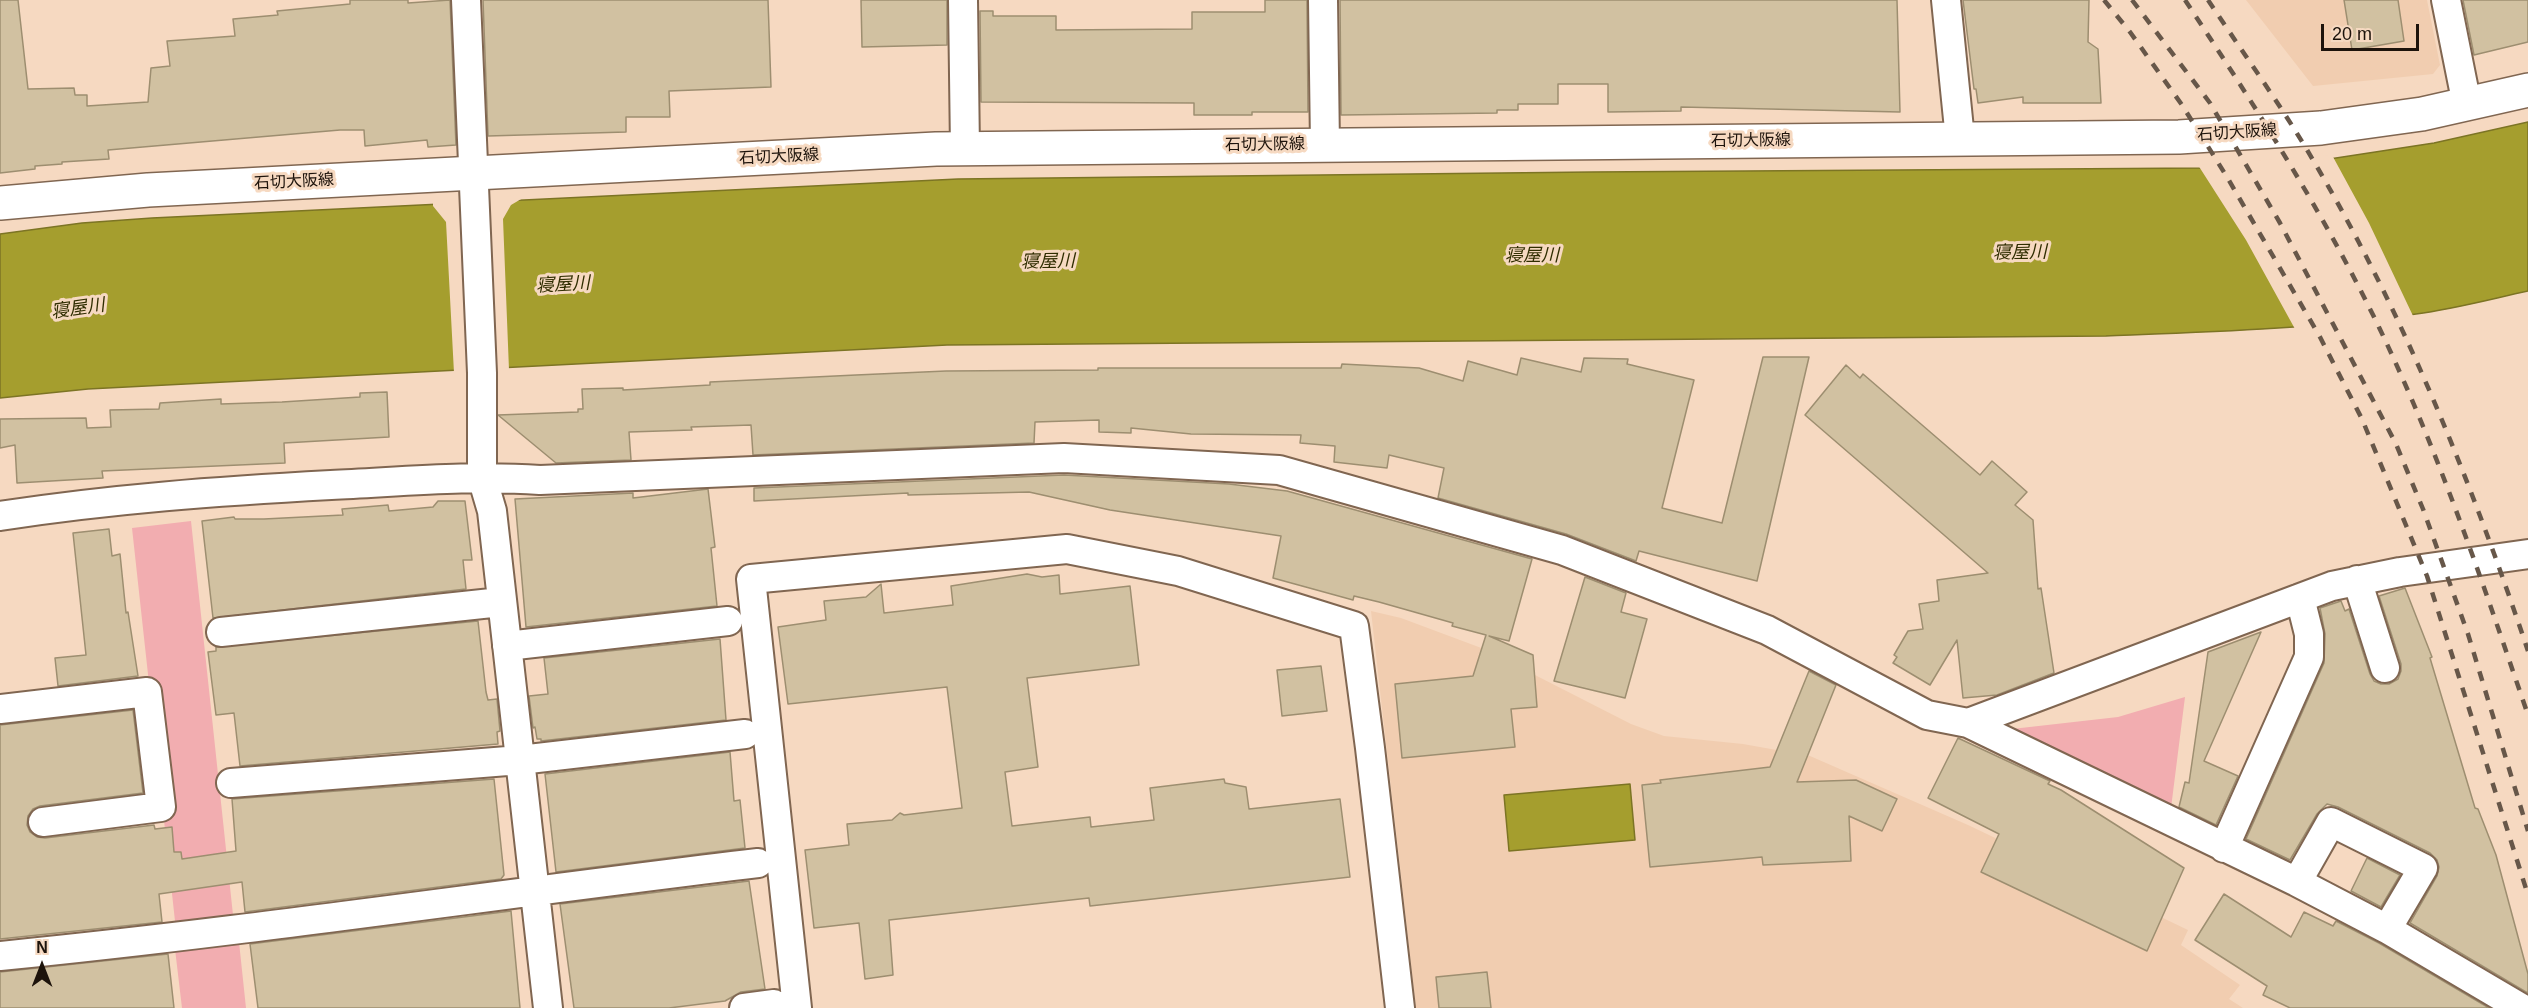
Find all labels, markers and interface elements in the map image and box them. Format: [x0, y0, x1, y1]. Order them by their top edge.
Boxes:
scale bar [2324, 12, 2422, 50]
text: 20 m [2332, 24, 2372, 44]
street label: 石切大阪線 [2196, 121, 2278, 145]
street label: 石切大阪線 [1711, 131, 1791, 151]
street label: 石切大阪線 [1225, 135, 1305, 155]
street label: 石切大阪線 [739, 145, 819, 169]
street label: 石切大阪線 [254, 170, 334, 194]
water label: 寝屋川 [1993, 242, 2047, 264]
water label: 寝屋川 [1505, 245, 1559, 267]
water label: 寝屋川 [1021, 251, 1075, 273]
water label: 寝屋川 [535, 273, 591, 297]
water label: 寝屋川 [50, 295, 106, 323]
north arrow [12, 936, 72, 996]
text: N [36, 939, 48, 956]

